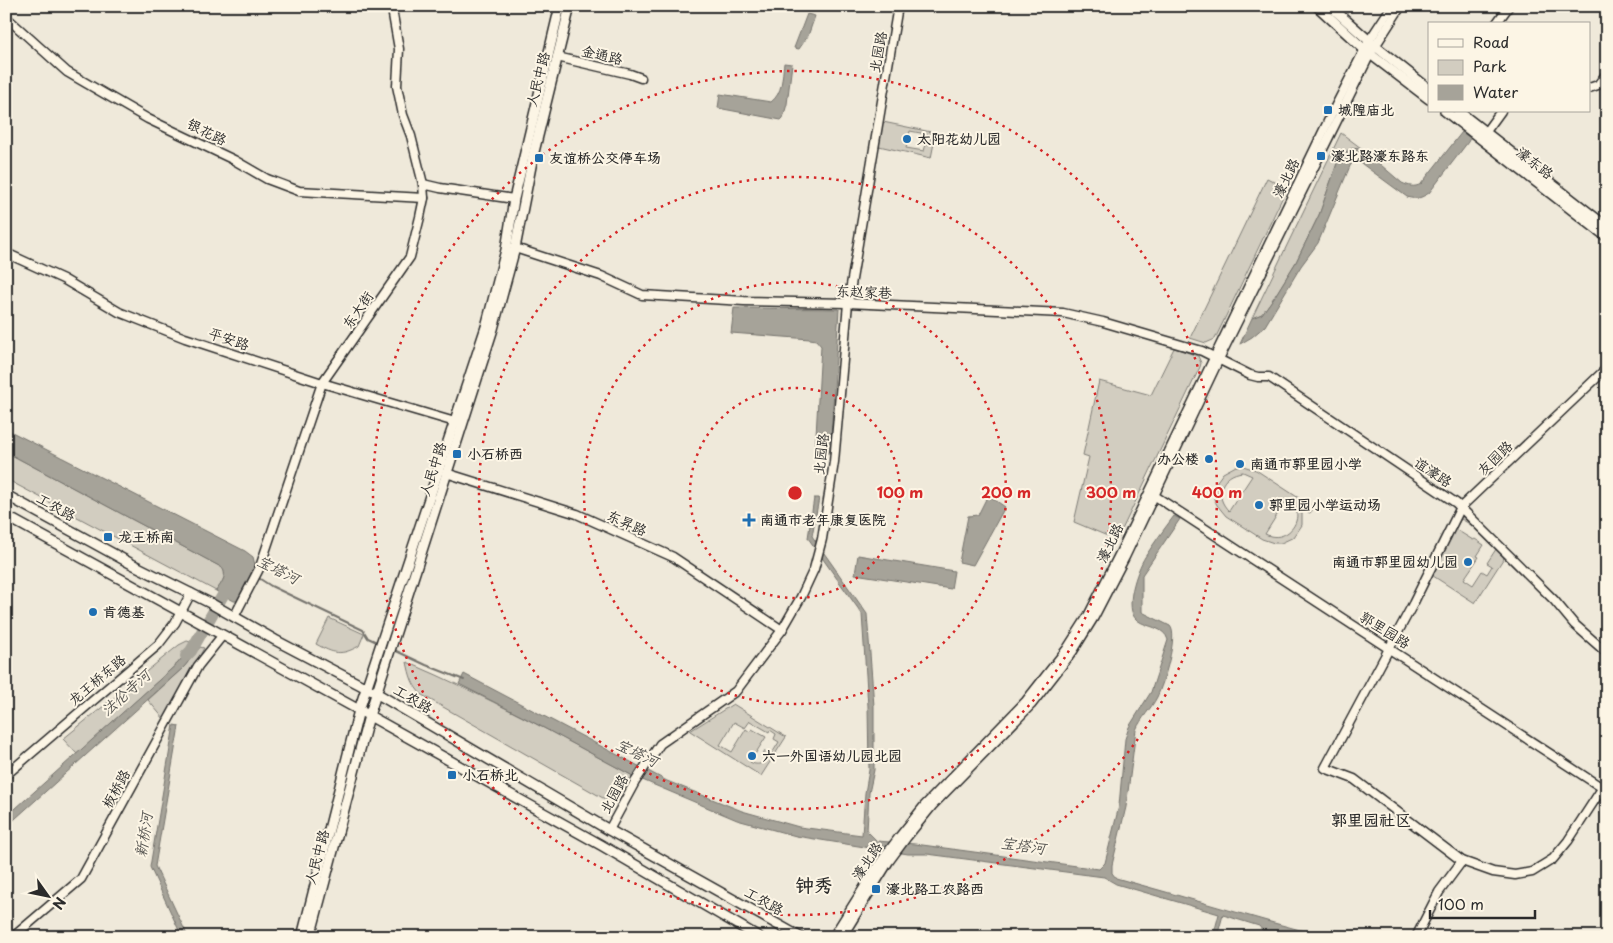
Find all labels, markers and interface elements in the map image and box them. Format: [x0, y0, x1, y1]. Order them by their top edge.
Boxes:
legend [1428, 22, 1590, 112]
street label: 北园路 [864, 29, 891, 74]
text: Road [1473, 30, 1509, 53]
street label: 金通路 [579, 40, 625, 69]
street label: 人民中路 [521, 49, 554, 109]
text: Park [1473, 54, 1507, 77]
text: Water [1473, 80, 1518, 103]
place label: 城隍庙北 [1338, 99, 1394, 120]
marker: 城隍庙北 [1322, 104, 1334, 116]
street label: 银花路 [184, 113, 231, 150]
place label: 太阳花幼儿园 [917, 128, 1001, 149]
marker: 太阳花幼儿园 [901, 133, 913, 145]
street label: 濠东路 [1512, 141, 1558, 184]
place label: 濠北路濠东路东 [1331, 145, 1429, 166]
place label: 友谊桥公交停车场 [549, 147, 661, 168]
marker: 濠北路濠东路东 [1315, 150, 1327, 162]
marker: 友谊桥公交停车场 [533, 152, 545, 164]
street label: 濠北路 [1267, 154, 1304, 201]
street label: 东赵家巷 [836, 280, 893, 303]
street label: 东大街 [337, 286, 378, 333]
street label: 平安路 [206, 322, 252, 355]
street label: 北园路 [808, 432, 833, 476]
street label: 友园路 [1472, 435, 1517, 480]
street label: 人民中路 [414, 439, 451, 499]
place label: 小石桥西 [467, 443, 523, 464]
marker: 小石桥西 [451, 448, 463, 460]
place label: 办公楼 [1157, 448, 1199, 469]
street label: 谊濠路 [1410, 451, 1457, 492]
marker: 办公楼 [1203, 453, 1215, 465]
place label: 南通市郭里园小学 [1250, 453, 1362, 474]
marker: 南通市郭里园小学 [1234, 458, 1246, 470]
text: 100 m [877, 480, 923, 503]
text: 200 m [981, 480, 1031, 503]
text: 300 m [1086, 480, 1136, 503]
text: 400 m [1192, 480, 1242, 503]
centre of rings [786, 484, 804, 502]
street label: 工农路 [33, 487, 80, 526]
place label: 郭里园小学运动场 [1269, 494, 1381, 515]
marker: 郭里园小学运动场 [1253, 499, 1265, 511]
street label: 东昇路 [604, 504, 651, 541]
place label: 南通市老年康复医院 [760, 509, 886, 530]
marker: 南通市老年康复医院 [742, 513, 756, 527]
street label: 濠北路 [1091, 519, 1128, 566]
place label: 龙王桥南 [118, 526, 174, 547]
marker: 龙王桥南 [102, 531, 114, 543]
water label: 宝塔河 [253, 548, 307, 590]
place label: 南通市郭里园幼儿园 [1332, 551, 1458, 572]
marker: 南通市郭里园幼儿园 [1462, 556, 1474, 568]
place label: 肯德基 [103, 601, 145, 622]
marker: 肯德基 [87, 606, 99, 618]
street label: 郭里园路 [1356, 606, 1415, 653]
street label: 龙王桥东路 [63, 649, 130, 710]
water label: 法伦寺河 [95, 661, 157, 721]
street label: 工农路 [390, 679, 437, 718]
water label: 宝塔河 [612, 731, 666, 773]
place label: 六一外国语幼儿园北园 [762, 745, 902, 766]
marker: 六一外国语幼儿园北园 [746, 750, 758, 762]
place label: 小石桥北 [462, 764, 518, 785]
street label: 板桥路 [96, 765, 135, 812]
marker: 小石桥北 [446, 769, 458, 781]
street label: 北园路 [594, 770, 633, 817]
district label: 郭里园社区 [1331, 807, 1411, 831]
water label: 新桥河 [128, 808, 158, 859]
street label: 人民中路 [299, 827, 334, 887]
water label: 宝塔河 [999, 830, 1050, 859]
street label: 濠北路 [846, 837, 887, 884]
north arrow [22, 870, 72, 920]
district label: 钟秀 [795, 870, 833, 898]
place label: 濠北路工农路西 [886, 878, 984, 899]
street label: 工农路 [741, 881, 788, 920]
marker: 濠北路工农路西 [870, 883, 882, 895]
scale bar [1430, 888, 1536, 920]
text: 100 m [1438, 892, 1484, 915]
text: N [47, 893, 71, 914]

